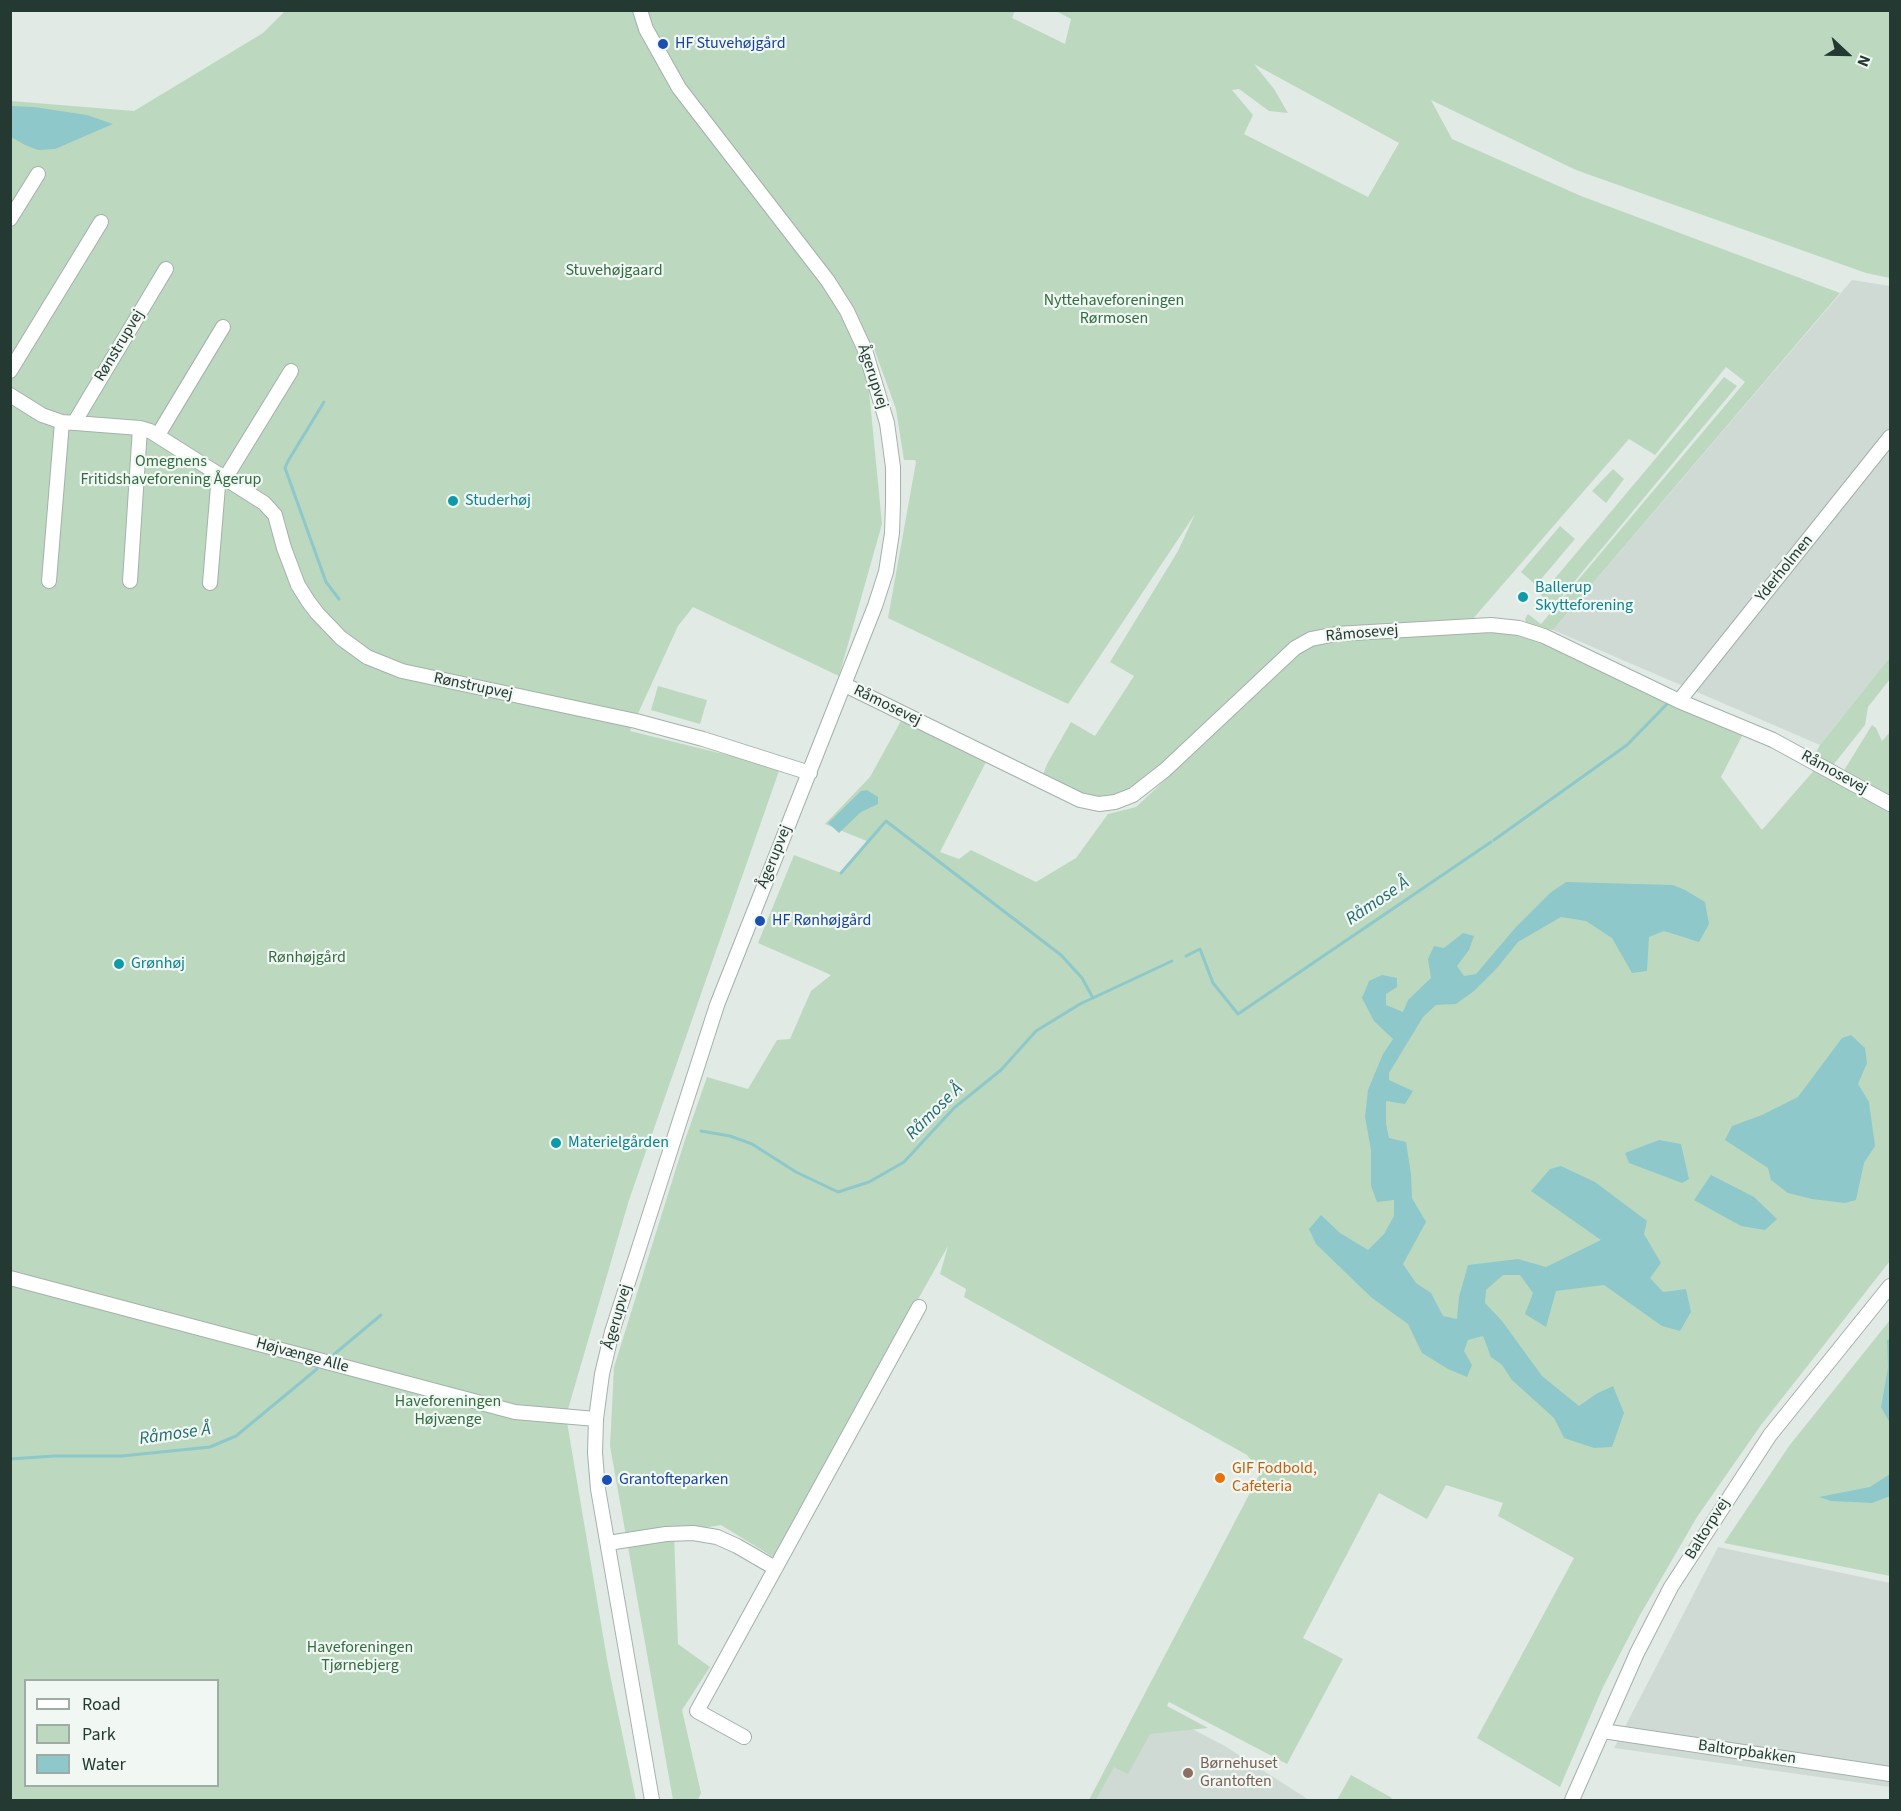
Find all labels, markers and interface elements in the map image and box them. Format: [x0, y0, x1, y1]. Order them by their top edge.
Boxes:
north arrow [1817, 24, 1877, 84]
place label: HF Stuvehøjgård [675, 34, 786, 54]
marker: HF Stuvehøjgård [656, 37, 670, 51]
text: N [1852, 52, 1876, 70]
park label: Stuvehøjgaard [565, 261, 663, 281]
park label: Nyttehaveforeningen Rørmosen [1044, 291, 1184, 329]
street label: Rønstrupvej [91, 307, 149, 385]
street label: Ågerupvej [853, 342, 891, 412]
park label: Omegnens Fritidshaveforening Ågerup [81, 452, 261, 490]
place label: Studerhøj [465, 491, 531, 511]
marker: Studerhøj [446, 494, 460, 508]
street label: Yderholmen [1752, 532, 1818, 606]
place label: Ballerup Skytteforening [1535, 578, 1633, 616]
marker: Ballerup Skytteforening [1516, 590, 1530, 604]
street label: Råmosevej [1325, 621, 1399, 647]
street label: Rønstrupvej [432, 669, 514, 705]
street label: Råmosevej [850, 681, 924, 731]
street label: Råmosevej [1797, 747, 1871, 799]
street label: Ågerupvej [754, 822, 796, 892]
water label: Råmose Å [1342, 873, 1414, 931]
place label: HF Rønhøjgård [772, 911, 871, 931]
marker: HF Rønhøjgård [753, 914, 767, 928]
park label: Rønhøjgård [268, 948, 346, 968]
place label: Grønhøj [131, 954, 185, 974]
marker: Grønhøj [112, 957, 126, 971]
water label: Råmose Å [902, 1079, 968, 1145]
place label: Materielgården [568, 1133, 669, 1153]
marker: Materielgården [549, 1136, 563, 1150]
street label: Ågerupvej [600, 1282, 636, 1352]
street label: Højvænge Alle [254, 1334, 350, 1378]
park label: Haveforeningen Højvænge [395, 1392, 501, 1430]
water label: Råmose Å [138, 1419, 212, 1451]
place label: GIF Fodbold, Cafeteria [1232, 1459, 1317, 1497]
place label: Grantofteparken [619, 1470, 729, 1490]
marker: GIF Fodbold, Cafeteria [1213, 1471, 1227, 1485]
marker: Grantofteparken [600, 1473, 614, 1487]
street label: Baltorpvej [1682, 1495, 1734, 1563]
park label: Haveforeningen Tjørnebjerg [307, 1638, 413, 1676]
legend [24, 1679, 219, 1787]
text: Road [82, 1692, 121, 1717]
text: Park [82, 1722, 116, 1747]
street label: Baltorpbakken [1697, 1737, 1797, 1769]
text: Water [82, 1752, 126, 1777]
place label: Børnehuset Grantoften [1200, 1754, 1278, 1792]
marker: Børnehuset Grantoften [1181, 1766, 1195, 1780]

